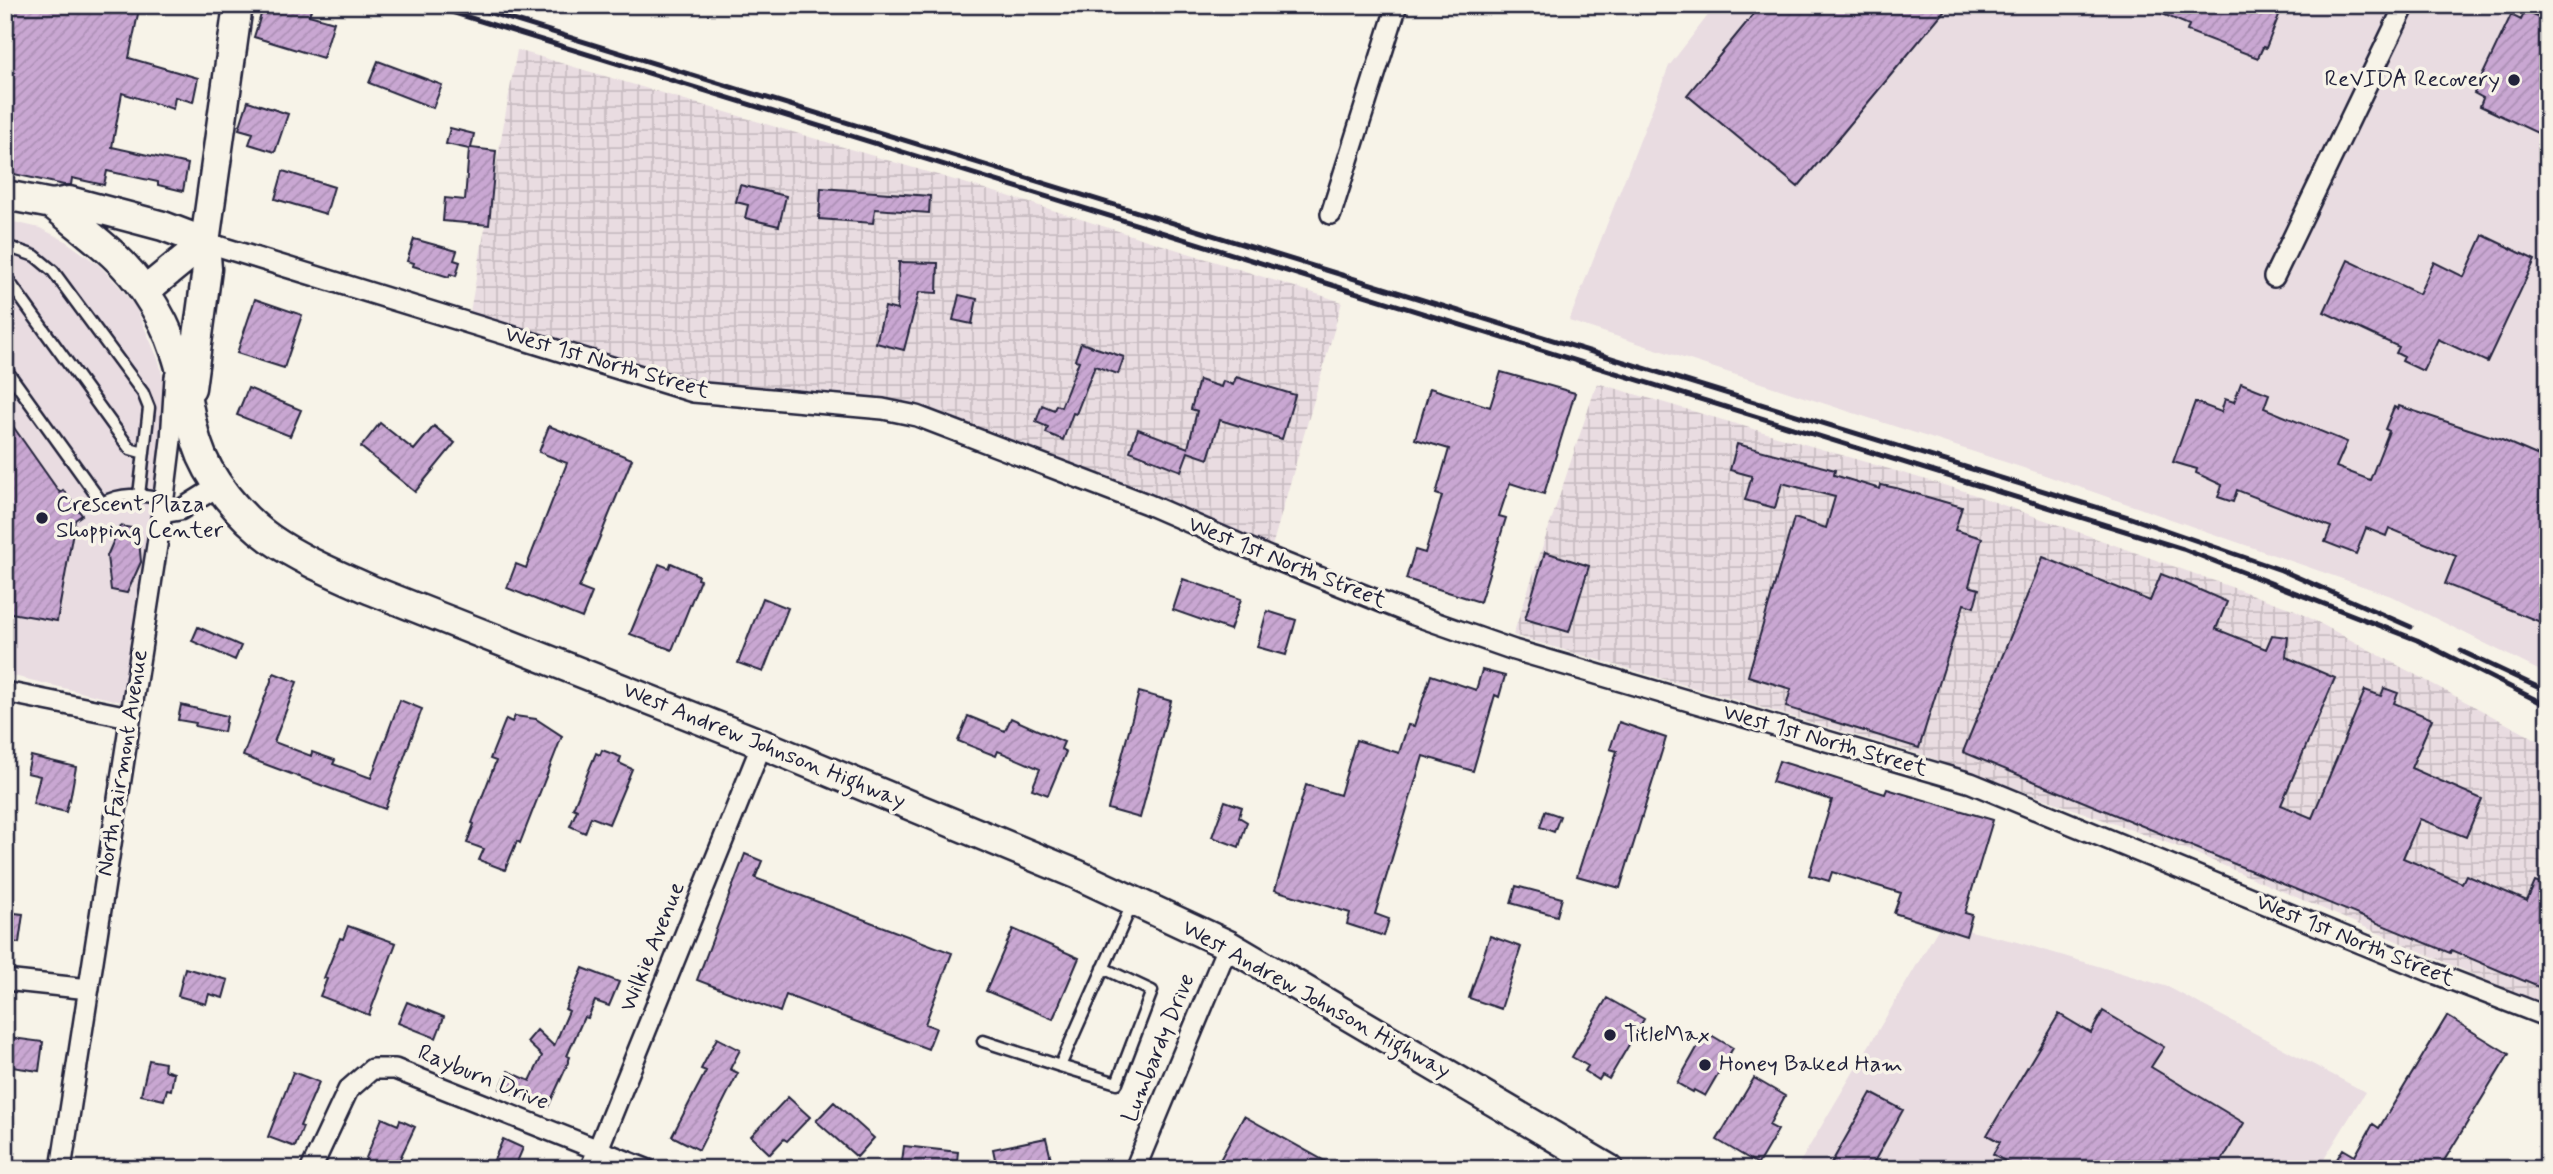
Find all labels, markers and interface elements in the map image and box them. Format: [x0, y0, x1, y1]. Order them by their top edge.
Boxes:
place label: ReVIDA Recovery [2325, 65, 2500, 95]
marker: ReVIDA Recovery [2506, 72, 2522, 88]
street label: West 1st North Street [501, 319, 713, 407]
place label: Crescent Plaza Shopping Center [56, 490, 224, 546]
marker: Crescent Plaza Shopping Center [34, 510, 50, 526]
street label: West 1st North Street [1183, 510, 1391, 617]
street label: North Fairmont Avenue [90, 648, 156, 878]
street label: West Andrew Johnson Highway [617, 675, 910, 818]
street label: West 1st North Street [1719, 697, 1931, 785]
street label: Wilkie Avenue [613, 878, 693, 1016]
street label: West 1st North Street [2251, 888, 2459, 995]
street label: West Andrew Johnson Highway [1175, 913, 1456, 1088]
street label: Lumbardy Drive [1116, 969, 1202, 1127]
place label: TitleMax [1624, 1020, 1710, 1050]
marker: TitleMax [1602, 1027, 1618, 1043]
street label: Rayburn Drive [413, 1038, 553, 1118]
place label: Honey Baked Ham [1719, 1050, 1903, 1080]
marker: Honey Baked Ham [1697, 1057, 1713, 1073]

